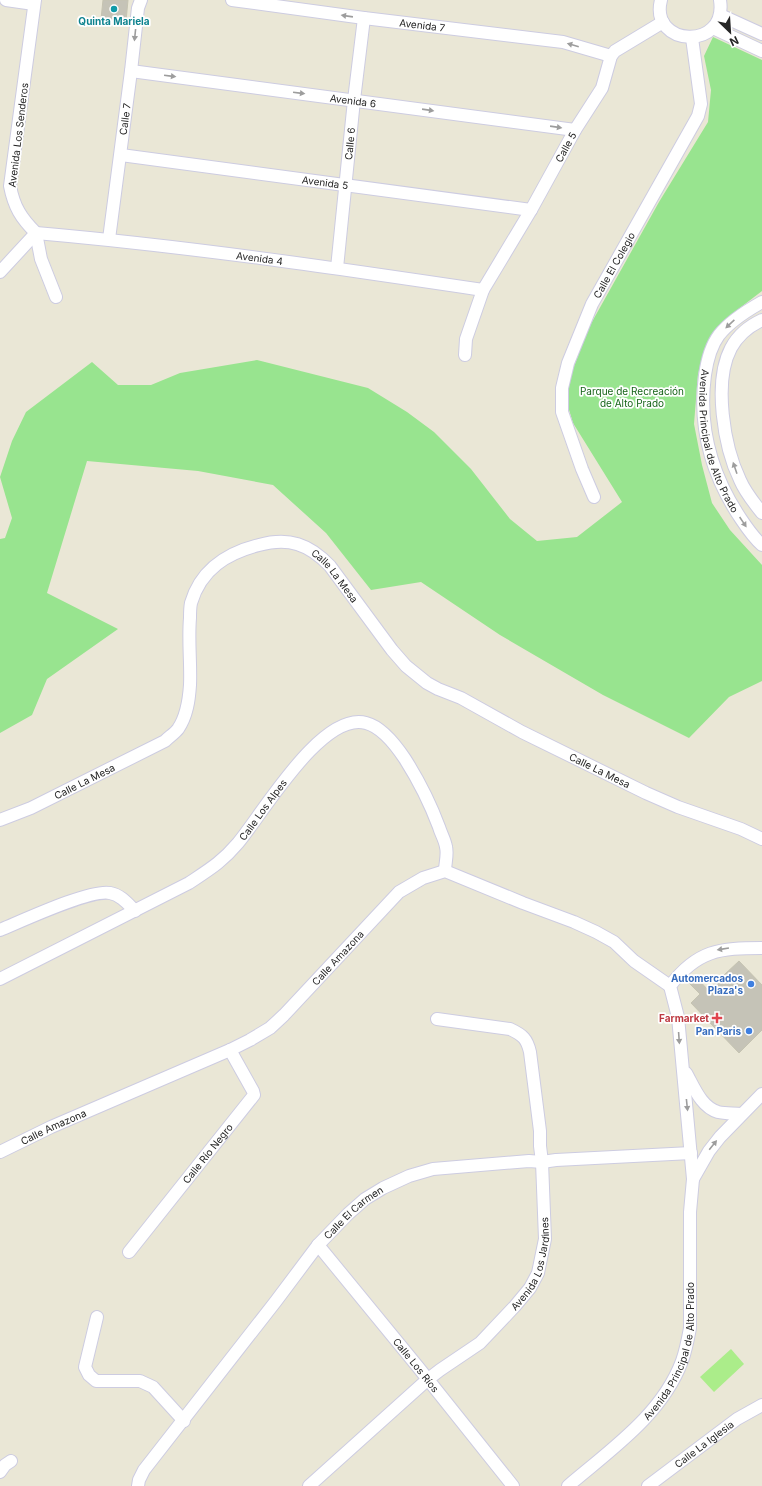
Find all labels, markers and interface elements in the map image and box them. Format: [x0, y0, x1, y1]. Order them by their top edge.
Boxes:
marker: Quinta Mariela [109, 4, 119, 14]
north arrow [710, 12, 750, 52]
one-way arrow [341, 13, 353, 19]
place label: Quinta Mariela [78, 15, 150, 27]
street label: Avenida 7 [399, 16, 446, 34]
one-way arrow [132, 29, 138, 41]
text: N [727, 33, 741, 49]
one-way arrow [567, 42, 579, 48]
one-way arrow [164, 73, 176, 79]
street label: Avenida Los Senderos [6, 82, 30, 188]
one-way arrow [293, 90, 305, 96]
street label: Avenida 6 [329, 91, 377, 110]
street label: Calle 7 [117, 102, 133, 136]
one-way arrow [422, 107, 434, 113]
one-way arrow [550, 124, 563, 130]
street label: Calle 6 [342, 127, 357, 160]
street label: Calle 5 [553, 130, 579, 164]
street label: Avenida 5 [301, 173, 349, 191]
street label: Calle El Colegio [591, 230, 637, 300]
street label: Avenida 4 [236, 249, 284, 267]
one-way arrow [725, 319, 735, 329]
street label: Avenida Principal de Alto Prado [697, 369, 741, 515]
park label: Parque de Recreación de Alto Prado [580, 385, 684, 409]
one-way arrow [732, 461, 738, 473]
one-way arrow [739, 517, 747, 527]
street label: Calle La Mesa [309, 546, 361, 605]
street label: Calle La Mesa [567, 750, 632, 790]
street label: Calle La Mesa [52, 761, 117, 801]
street label: Calle Los Alpes [236, 777, 289, 843]
street label: Calle Amazona [309, 928, 366, 988]
one-way arrow [717, 947, 729, 953]
place label: Automercados Plaza's [671, 972, 743, 996]
marker: Automercados Plaza's [746, 979, 756, 989]
place label: Farmarket [659, 1012, 709, 1024]
marker: Farmarket [712, 1013, 722, 1023]
place label: Pan Paris [696, 1025, 741, 1037]
marker: Pan Paris [744, 1026, 754, 1036]
one-way arrow [676, 1032, 683, 1044]
one-way arrow [684, 1099, 690, 1111]
street label: Calle Amazona [19, 1107, 88, 1147]
street label: Calle Río Negro [180, 1121, 235, 1186]
one-way arrow [709, 1140, 718, 1151]
street label: Calle El Carmen [321, 1183, 385, 1241]
street label: Avenida Los Jardines [508, 1217, 551, 1313]
street label: Avenida Principal de Alto Prado [641, 1282, 696, 1422]
street label: Calle Los Ríos [391, 1335, 442, 1395]
street label: Calle La Iglesia [672, 1418, 736, 1470]

